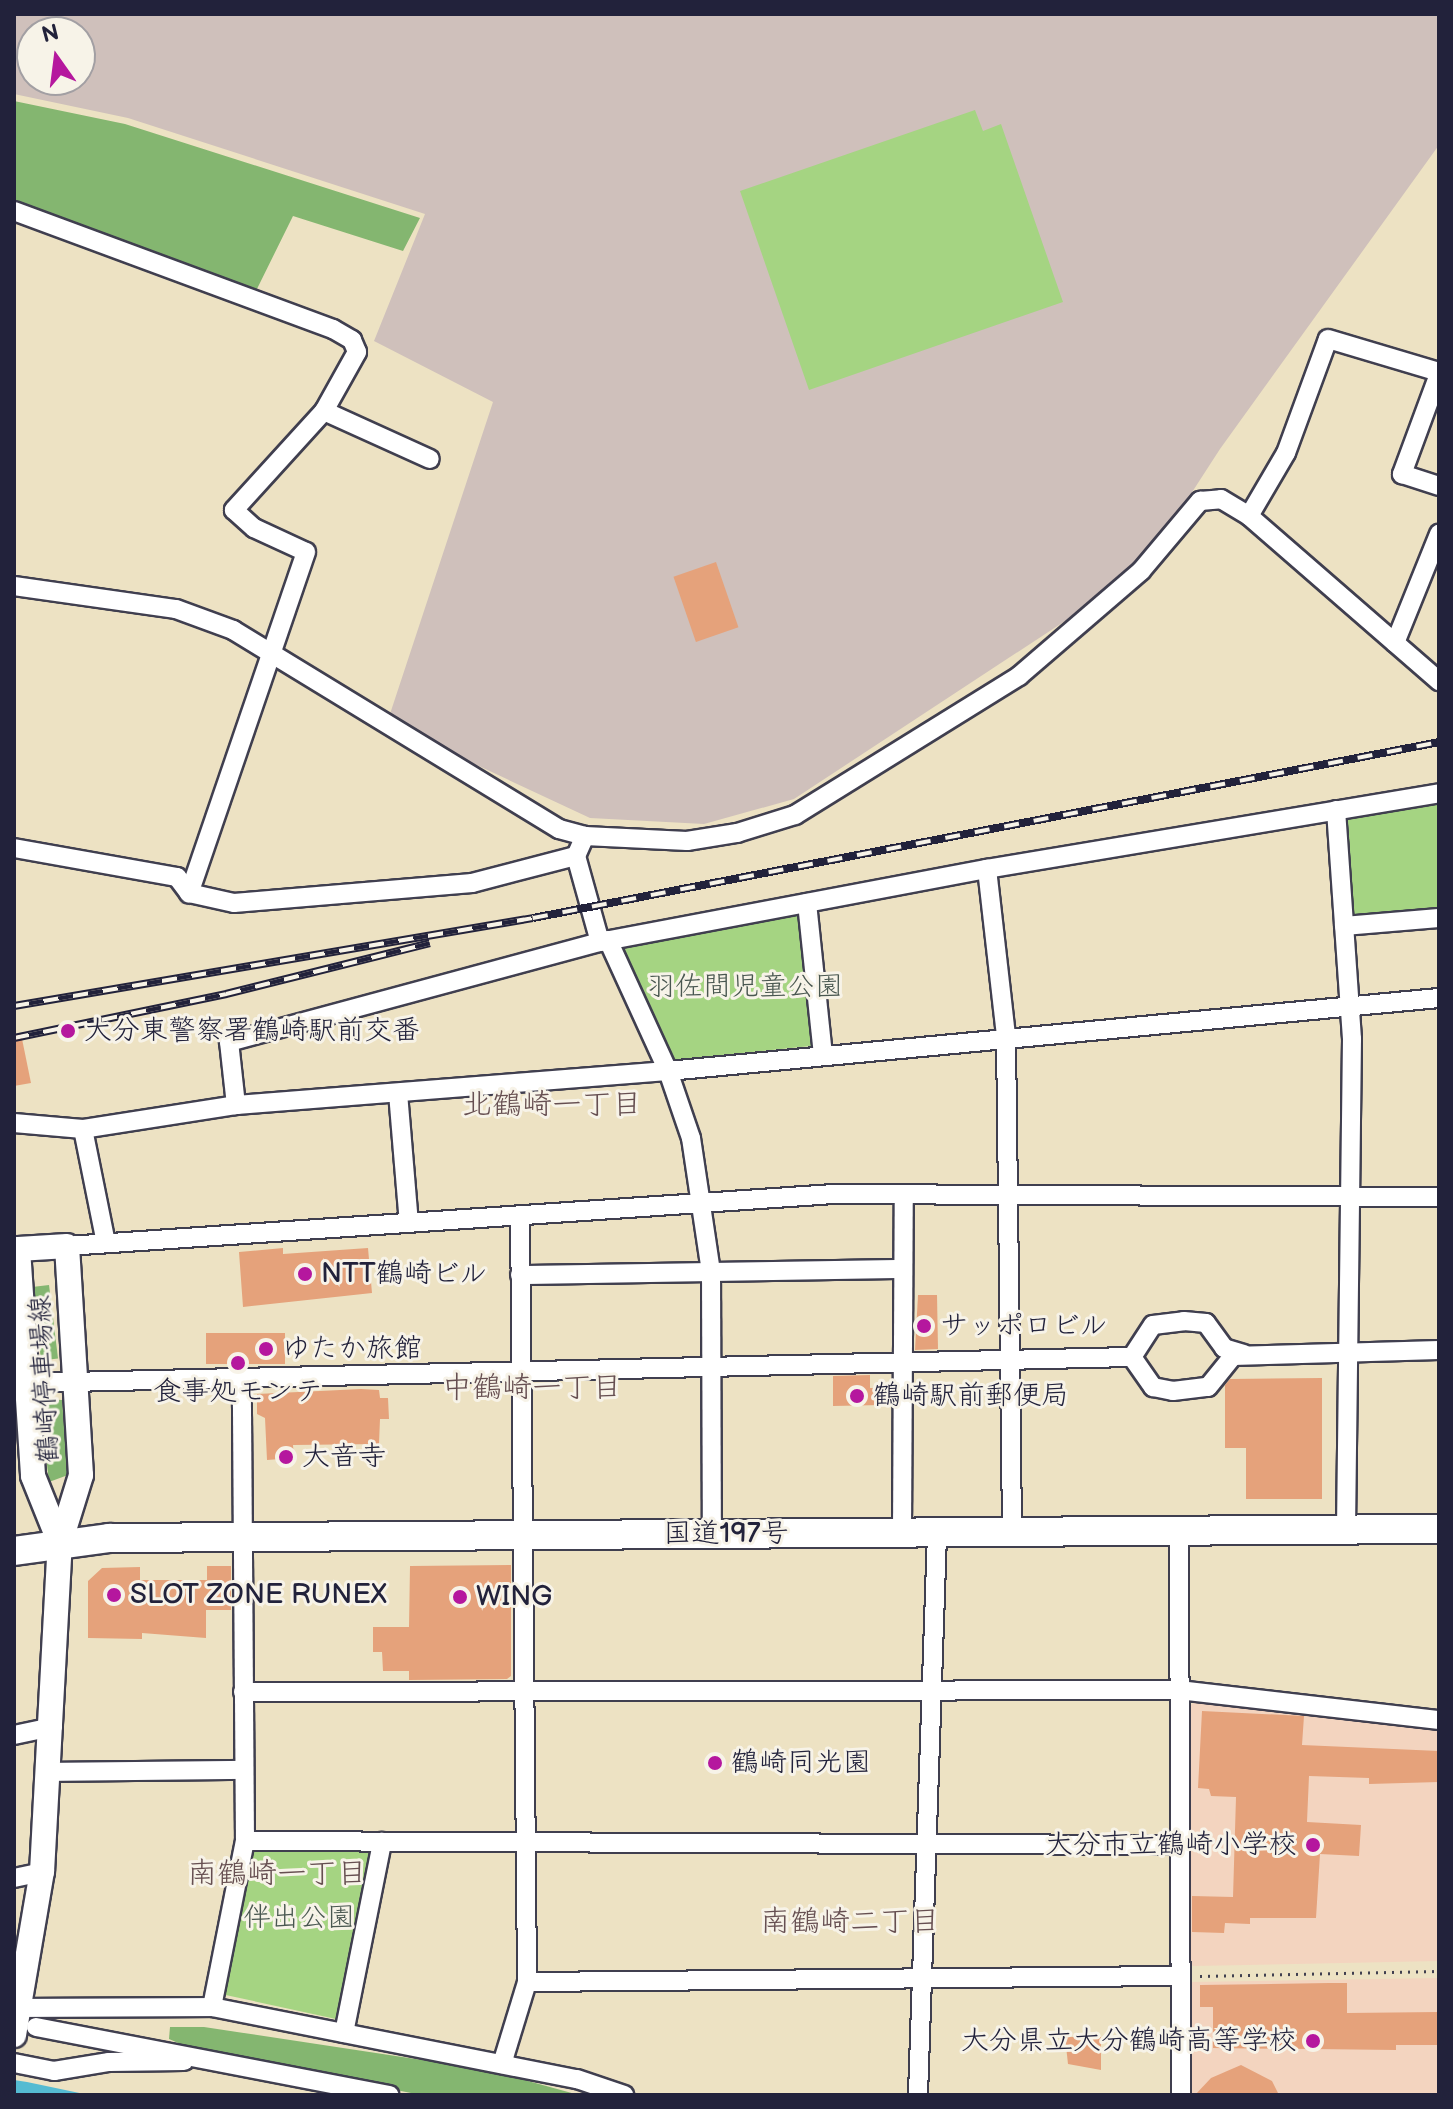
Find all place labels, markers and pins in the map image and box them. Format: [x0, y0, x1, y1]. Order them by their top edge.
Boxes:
place label: 大分東警察署鶴崎駅前交番 [84, 1014, 420, 1048]
marker: 大分東警察署鶴崎駅前交番 [59, 1022, 77, 1040]
place label: NTT鶴崎ビル [321, 1257, 488, 1291]
marker: NTT鶴崎ビル [296, 1265, 314, 1283]
place label: サッポロビル [940, 1309, 1108, 1343]
marker: サッポロビル [915, 1317, 933, 1335]
place label: ゆたか旅館 [282, 1332, 422, 1366]
marker: ゆたか旅館 [257, 1340, 275, 1358]
marker: 食事処モンテ [229, 1354, 247, 1372]
place label: 食事処モンテ [154, 1375, 322, 1409]
place label: 鶴崎駅前郵便局 [873, 1379, 1069, 1413]
marker: 鶴崎駅前郵便局 [848, 1387, 866, 1405]
place label: 大音寺 [302, 1440, 386, 1474]
marker: 大音寺 [277, 1448, 295, 1466]
place label: SLOT ZONE RUNEX [130, 1578, 387, 1612]
place label: WING [476, 1580, 552, 1614]
marker: SLOT ZONE RUNEX [105, 1586, 123, 1604]
marker: WING [451, 1588, 469, 1606]
place label: 鶴崎同光園 [731, 1746, 871, 1780]
marker: 鶴崎同光園 [706, 1754, 724, 1772]
place label: 大分市立鶴崎小学校 [1045, 1828, 1297, 1862]
marker: 大分市立鶴崎小学校 [1304, 1836, 1322, 1854]
place label: 大分県立大分鶴崎高等学校 [961, 2024, 1297, 2058]
marker: 大分県立大分鶴崎高等学校 [1304, 2032, 1322, 2050]

